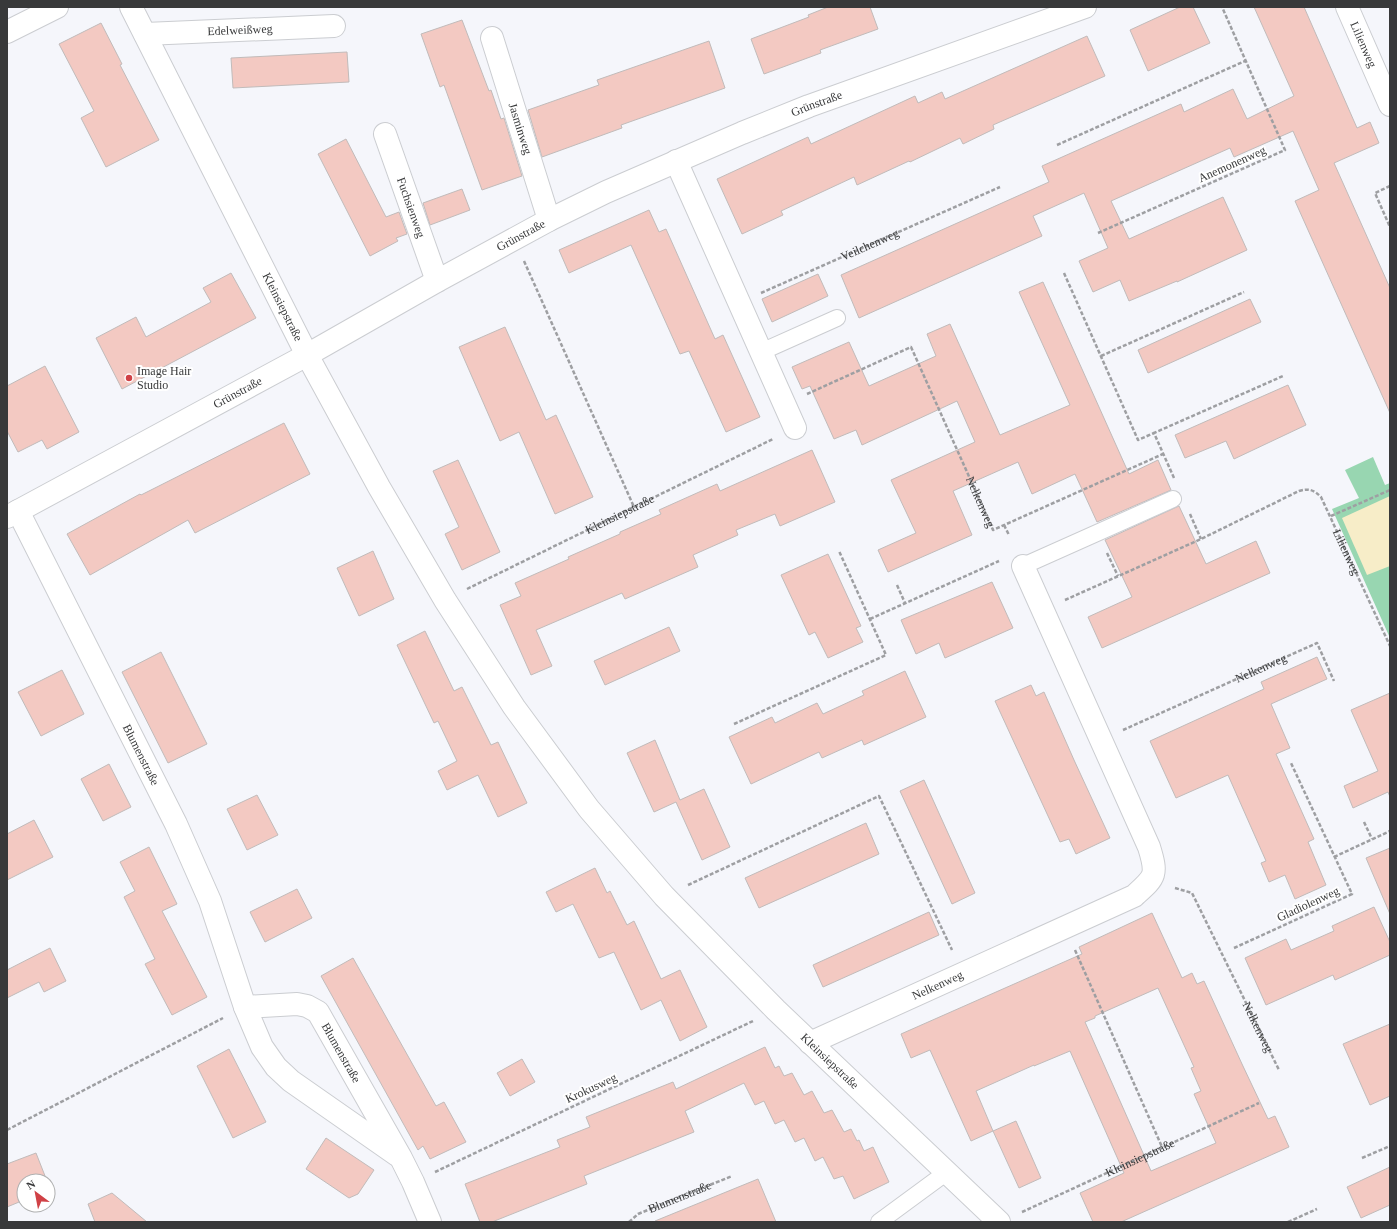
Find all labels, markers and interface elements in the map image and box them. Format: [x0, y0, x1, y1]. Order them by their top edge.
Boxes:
street label: Lilienweg [1347, 19, 1380, 70]
street label: Edelweißweg [207, 22, 273, 38]
street label: Grünstraße [789, 88, 844, 119]
street label: Jasminweg [506, 101, 535, 156]
street label: Anemonenweg [1196, 143, 1268, 185]
street label: Fuchsienweg [394, 175, 428, 240]
street label: Grünstraße [494, 216, 548, 254]
street label: Veilchenweg [839, 226, 901, 264]
street label: Kleinsiepstraße [260, 270, 306, 343]
place label: Image Hair Studio [137, 364, 191, 392]
marker: Image Hair Studio [124, 373, 134, 383]
street label: Grünstraße [211, 374, 264, 411]
street label: Nelkenweg [963, 474, 998, 530]
street label: Kleinsiepstraße [583, 491, 656, 537]
street label: Lilienweg [1330, 527, 1363, 577]
street label: Nelkenweg [1233, 651, 1289, 686]
street label: Blumenstraße [120, 722, 162, 788]
street label: Gladiolenweg [1275, 883, 1341, 925]
street label: Nelkenweg [910, 967, 965, 1003]
street label: Nelkenweg [1240, 999, 1276, 1055]
street label: Blumenstraße [319, 1020, 364, 1085]
street label: Kleinsiepstraße [798, 1030, 862, 1092]
street label: Krokusweg [563, 1070, 619, 1106]
street label: Kleinsiepstraße [1103, 1136, 1177, 1180]
north arrow [16, 1173, 56, 1213]
text: N [24, 1177, 37, 1192]
street label: Blumenstraße [646, 1178, 713, 1216]

